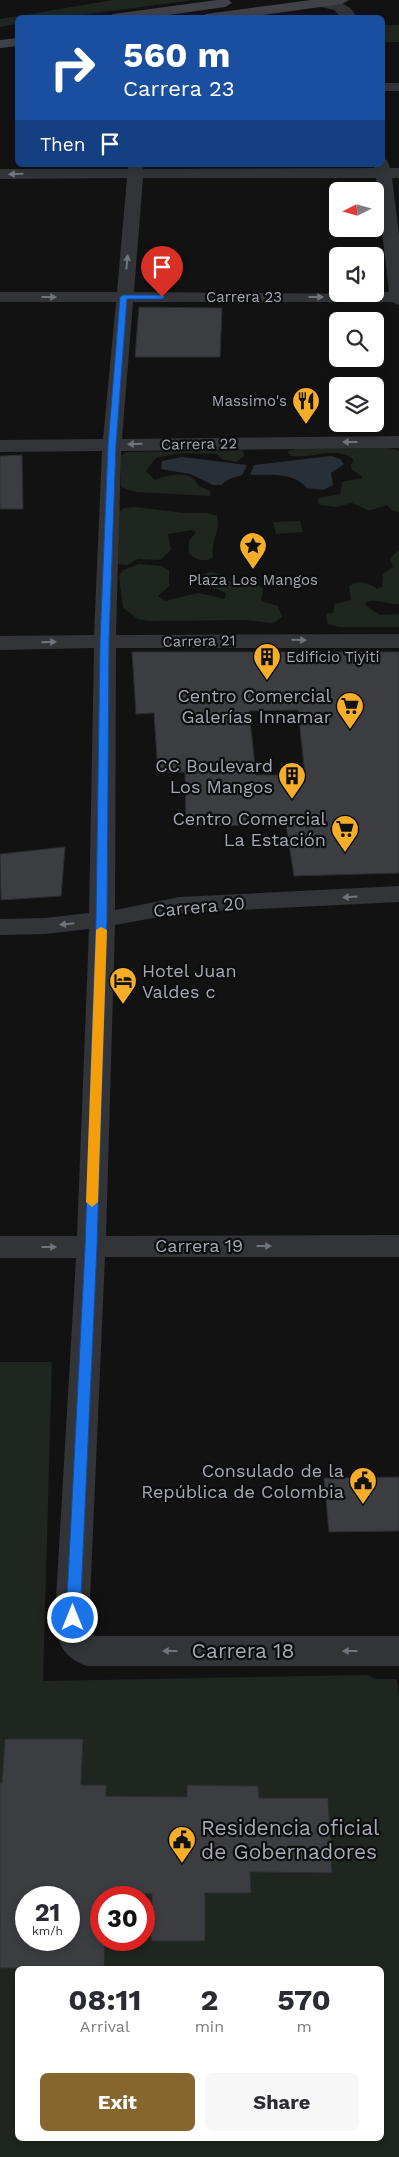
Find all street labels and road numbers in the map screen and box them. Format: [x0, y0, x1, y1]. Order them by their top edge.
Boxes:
street label: Carrera 23 [206, 288, 282, 306]
street label: Carrera 22 [161, 434, 237, 454]
street label: Carrera 21 [162, 631, 236, 651]
street label: Carrera 20 [152, 892, 246, 921]
street label: Carrera 19 [155, 1235, 243, 1256]
street label: Carrera 18 [192, 1638, 294, 1663]

